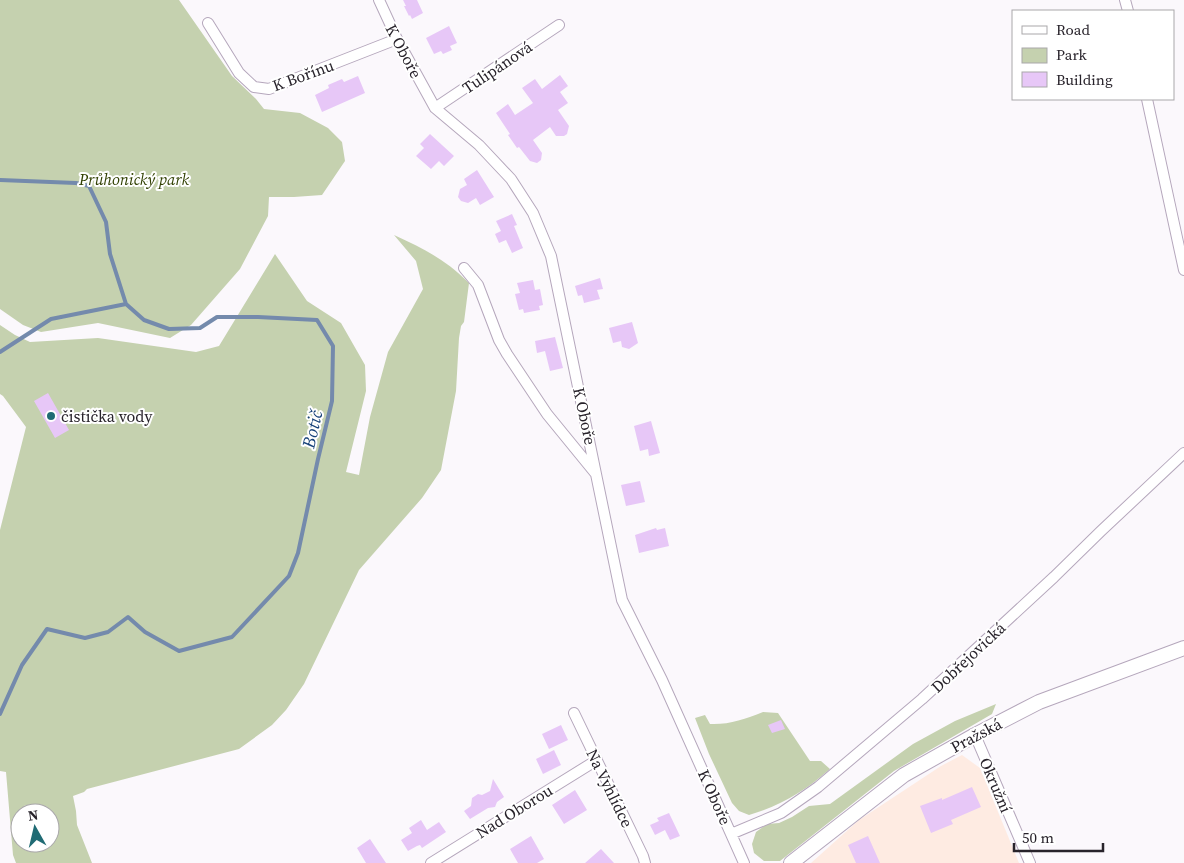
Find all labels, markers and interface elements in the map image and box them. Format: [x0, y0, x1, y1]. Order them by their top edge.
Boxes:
legend [1012, 10, 1174, 100]
text: Road [1056, 19, 1090, 40]
street label: K Oboře [381, 20, 427, 82]
street label: Tulipánová [458, 35, 537, 98]
text: Park [1056, 44, 1088, 65]
street label: K Bořínu [269, 54, 337, 96]
text: Building [1056, 69, 1113, 90]
park label: Průhonický park [78, 168, 189, 190]
street label: K Oboře [568, 385, 602, 447]
place label: čistička vody [61, 405, 153, 427]
water label: Botič [295, 406, 329, 451]
marker: čistička vody [45, 410, 57, 422]
street label: Dobřejovická [926, 616, 1011, 697]
street label: Pražská [947, 712, 1006, 758]
street label: Na Vyhlídce [582, 745, 638, 831]
street label: Okružní [975, 754, 1018, 816]
street label: K Oboře [693, 766, 737, 828]
street label: Nad Oborou [472, 779, 556, 843]
north arrow [10, 803, 60, 853]
text: N [27, 805, 40, 826]
scale bar [1014, 820, 1103, 852]
text: 50 m [1022, 827, 1054, 848]

